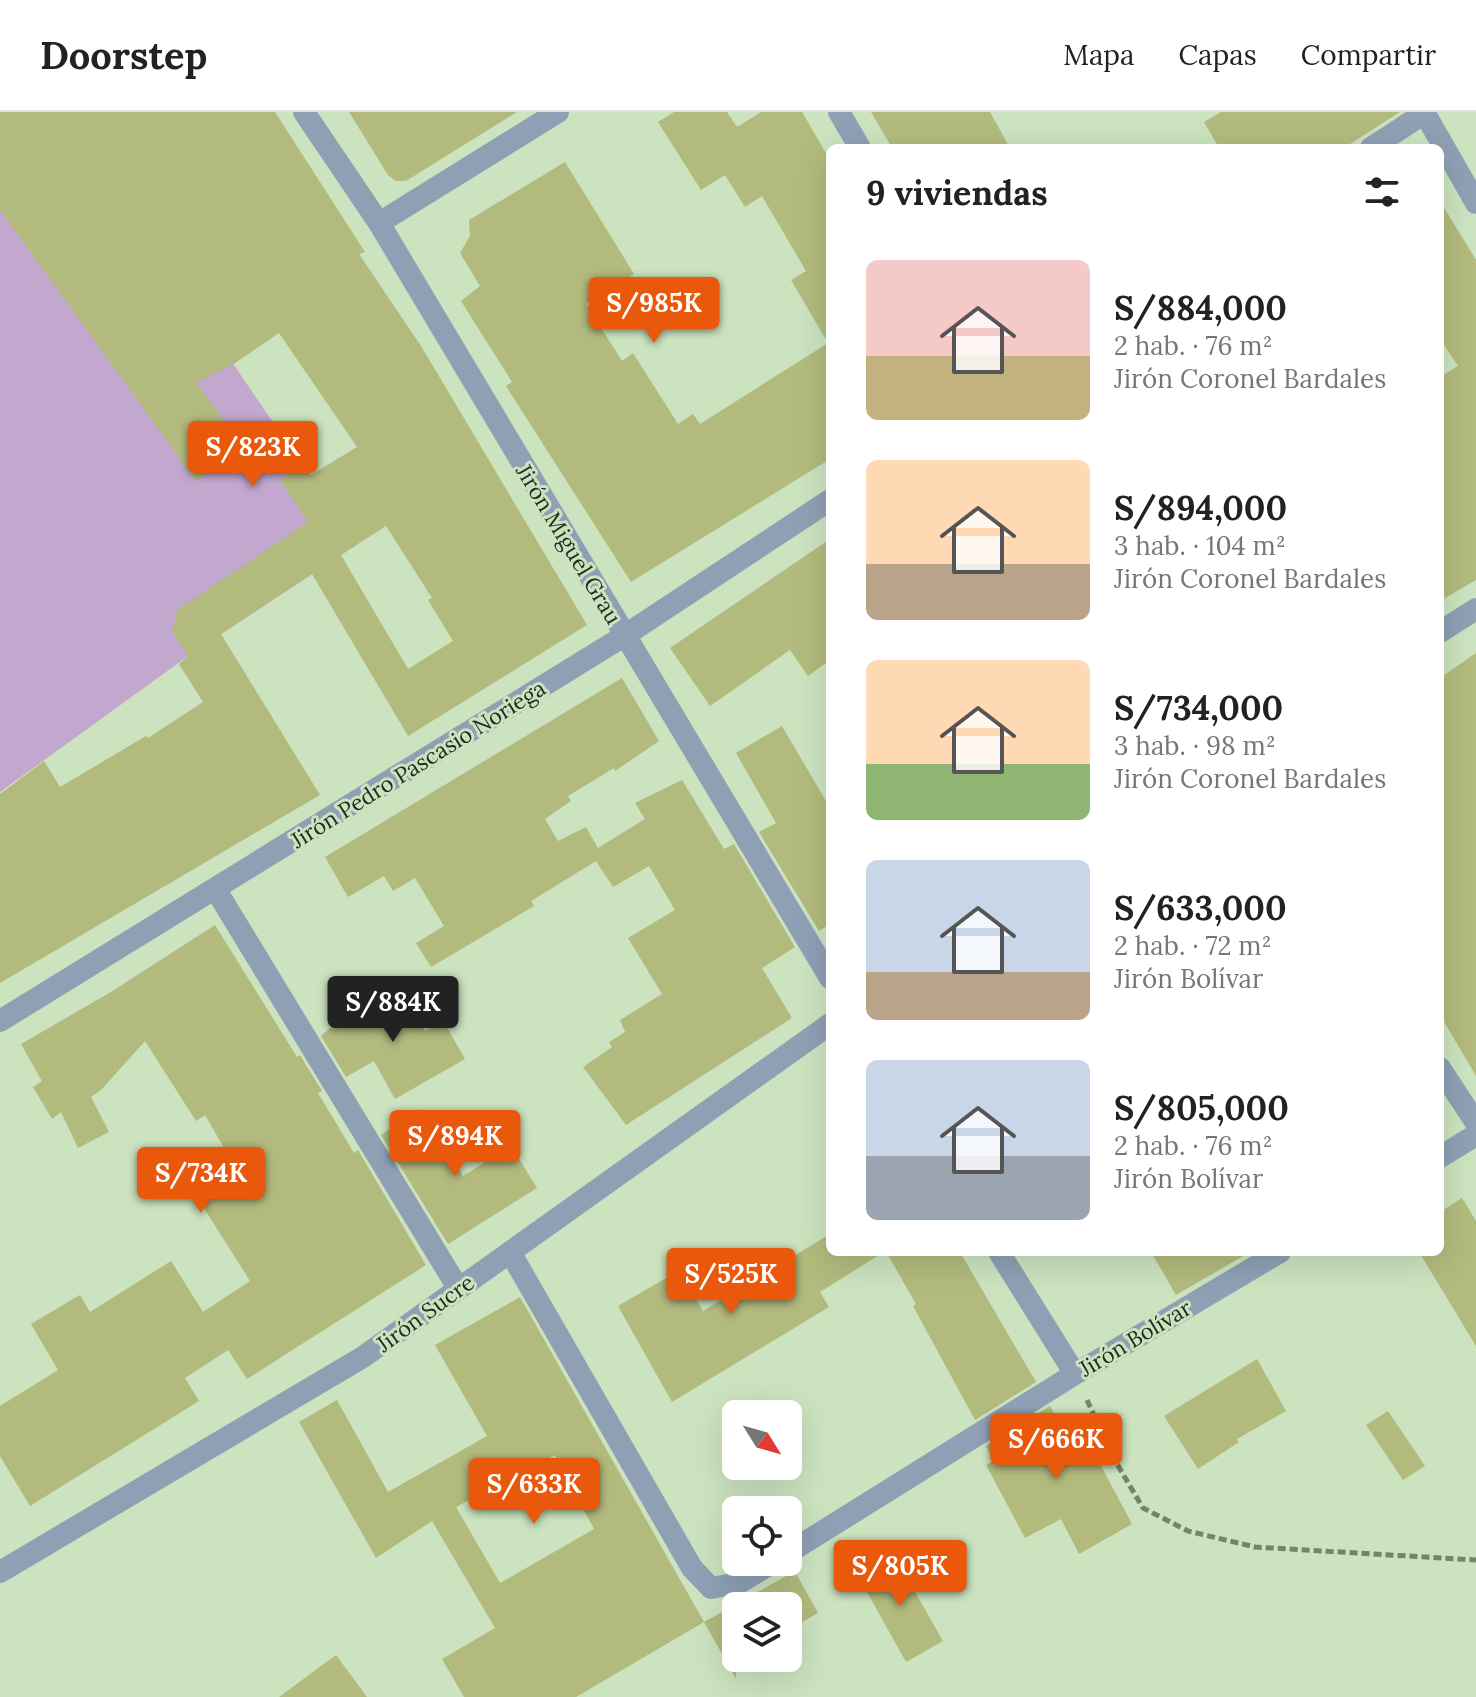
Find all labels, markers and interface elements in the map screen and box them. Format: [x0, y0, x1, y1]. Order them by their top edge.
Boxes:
text: Doorstep [40, 31, 207, 79]
text: Mapa [1063, 37, 1135, 73]
text: Capas [1179, 37, 1257, 73]
text: Compartir [1301, 37, 1436, 73]
icon: filters [1360, 170, 1404, 214]
text: 9 viviendas [866, 171, 1048, 214]
pin: S/985K [589, 277, 719, 345]
text: S/985K [607, 286, 701, 319]
text: S/884,000 [1114, 286, 1287, 329]
icon: home [930, 292, 1026, 388]
text: 2 hab. · 76 m² [1114, 329, 1273, 362]
text: Jirón Coronel Bardales [1114, 362, 1386, 395]
pin: S/823K [188, 421, 318, 489]
text: S/823K [206, 430, 300, 463]
street label: Jirón Miguel Grau [510, 458, 628, 629]
text: S/894,000 [1114, 486, 1287, 529]
icon: home [930, 492, 1026, 588]
text: 3 hab. · 104 m² [1114, 529, 1286, 562]
text: Jirón Coronel Bardales [1114, 562, 1386, 595]
street label: Jirón Pedro Pascasio Noriega [285, 674, 551, 855]
text: S/734,000 [1114, 686, 1283, 729]
icon: home [930, 692, 1026, 788]
text: 3 hab. · 98 m² [1114, 729, 1276, 762]
text: Jirón Coronel Bardales [1114, 762, 1386, 795]
text: S/633,000 [1114, 886, 1287, 929]
icon: home [930, 892, 1026, 988]
text: 2 hab. · 72 m² [1114, 929, 1272, 962]
text: Jirón Bolívar [1114, 962, 1263, 995]
pin: S/884K [328, 976, 458, 1044]
text: S/884K [345, 985, 441, 1018]
text: S/805,000 [1114, 1086, 1289, 1129]
icon: home [930, 1092, 1026, 1188]
pin: S/894K [390, 1110, 520, 1178]
text: S/894K [407, 1119, 503, 1152]
text: 2 hab. · 76 m² [1114, 1129, 1273, 1162]
pin: S/734K [136, 1147, 266, 1215]
text: S/734K [155, 1156, 247, 1189]
text: Jirón Bolívar [1114, 1162, 1263, 1195]
pin: S/525K [666, 1248, 796, 1316]
text: S/525K [685, 1257, 777, 1290]
street label: Jirón Sucre [370, 1268, 480, 1358]
street label: Jirón Bolívar [1073, 1293, 1197, 1383]
north arrow [722, 1400, 802, 1480]
map controls [722, 1400, 802, 1672]
pin: S/666K [991, 1413, 1121, 1481]
text: S/666K [1008, 1422, 1104, 1455]
pin: S/633K [469, 1458, 599, 1526]
text: S/633K [487, 1467, 581, 1500]
button: locate [722, 1496, 802, 1576]
pin: S/805K [835, 1540, 965, 1608]
text: S/805K [852, 1549, 948, 1582]
button: layers [722, 1592, 802, 1672]

